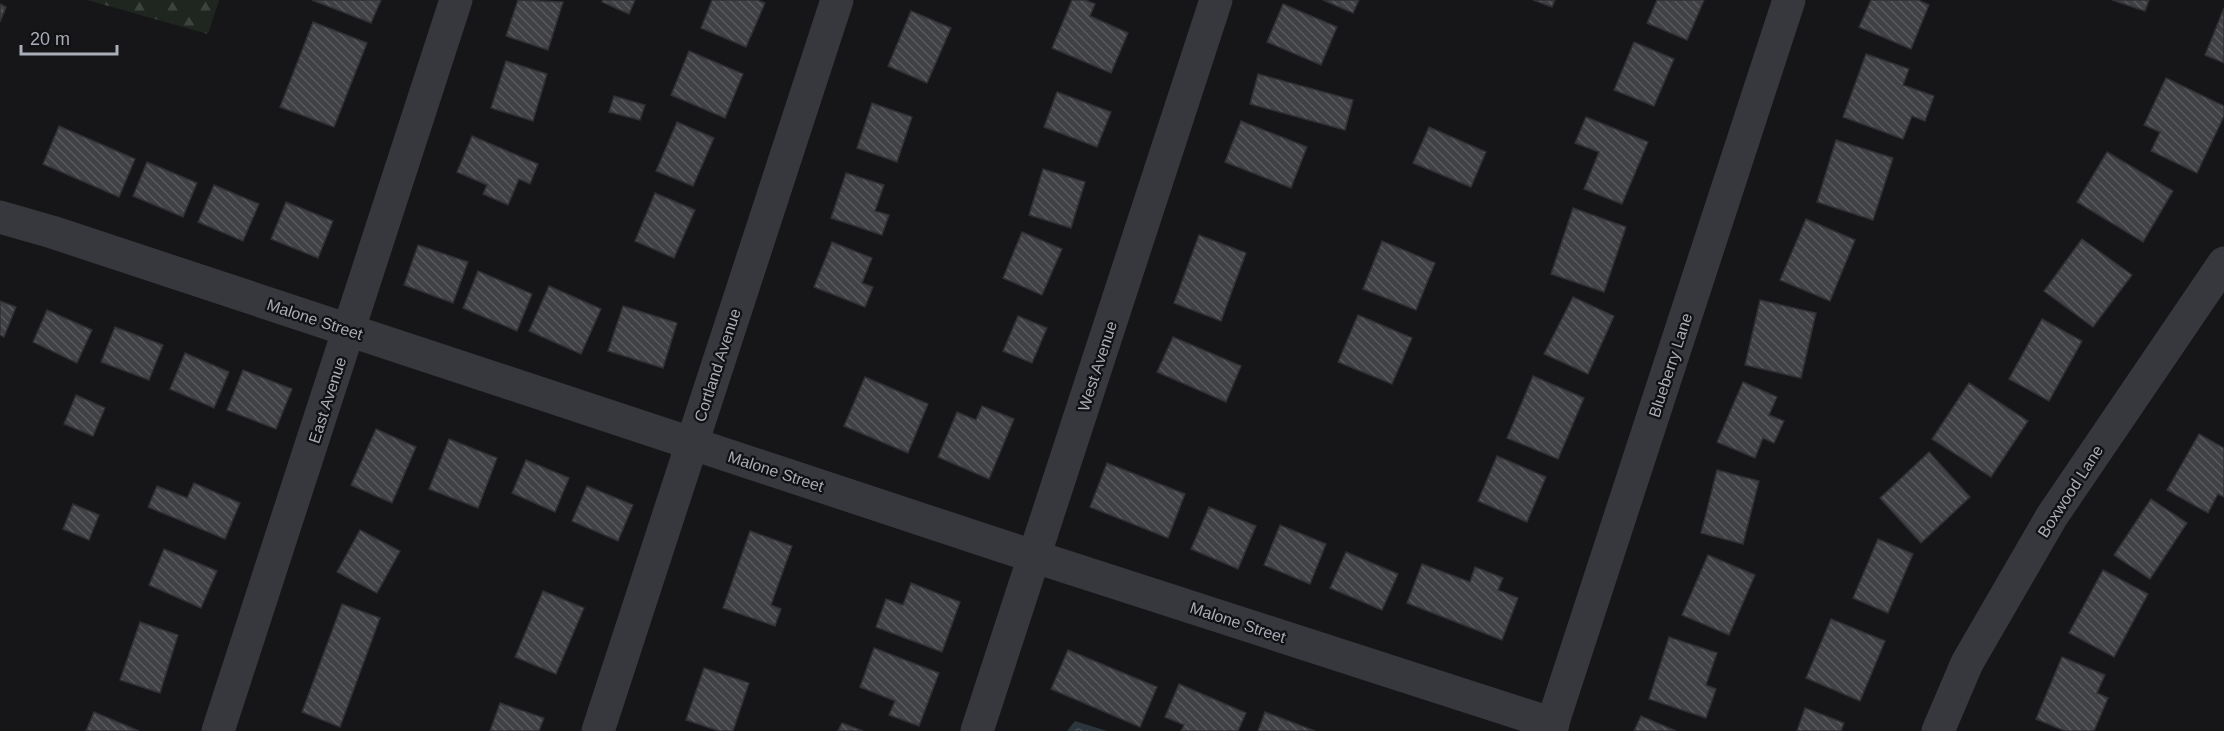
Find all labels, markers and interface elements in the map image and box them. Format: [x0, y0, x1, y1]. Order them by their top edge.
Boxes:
scale bar [21, 18, 117, 56]
text: 20 m [30, 29, 70, 49]
street label: Malone Street [265, 296, 365, 343]
street label: Cortland Avenue [691, 306, 744, 424]
street label: Blueberry Lane [1646, 311, 1695, 419]
street label: West Avenue [1075, 319, 1120, 413]
street label: East Avenue [306, 355, 349, 445]
street label: Boxwood Lane [2034, 442, 2106, 540]
street label: Malone Street [726, 448, 826, 495]
street label: Malone Street [1188, 599, 1288, 646]

